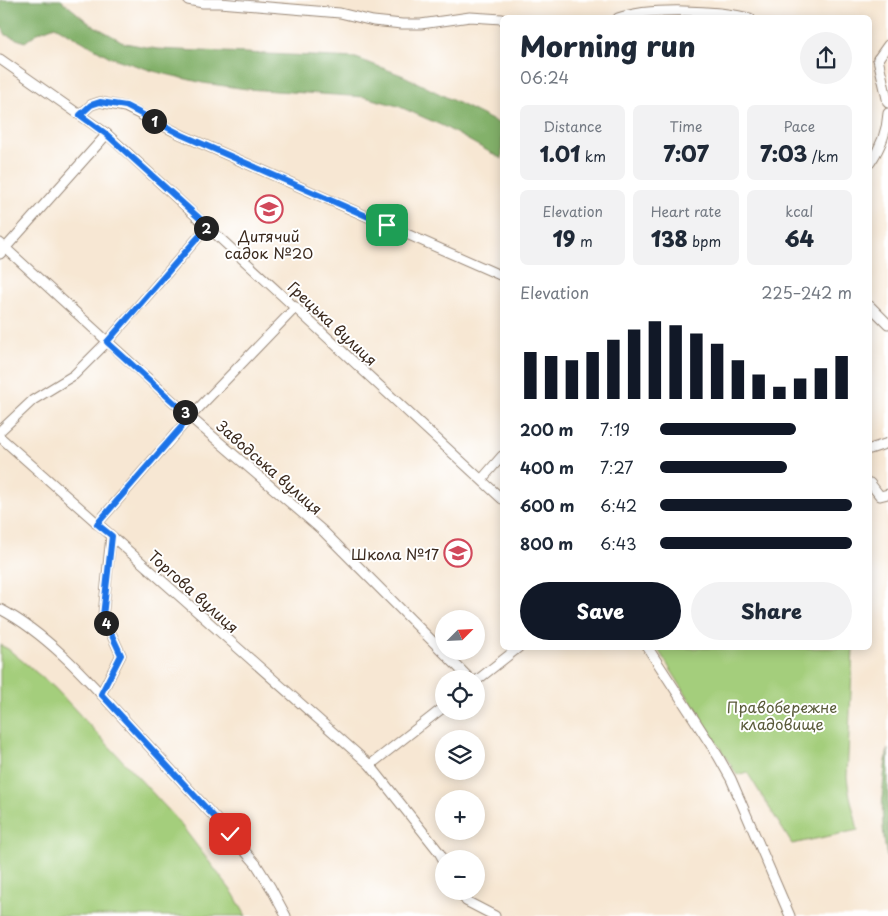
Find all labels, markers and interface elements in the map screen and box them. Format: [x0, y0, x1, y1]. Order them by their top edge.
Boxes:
text: Morning run [520, 24, 696, 67]
button: share [800, 32, 852, 84]
text: 06:24 [520, 65, 569, 89]
pin: 1 [142, 108, 166, 134]
text: 1 [151, 111, 158, 132]
text: Distance [543, 116, 602, 137]
text: Time [669, 116, 703, 137]
text: Pace [784, 116, 815, 137]
text: 1.01 [539, 137, 580, 169]
text: 7:07 [663, 137, 709, 169]
text: 7:03 [760, 137, 807, 169]
text: km [580, 146, 606, 167]
text: /km [807, 146, 839, 167]
school or university icon: Дитячий садок №20 [254, 194, 284, 224]
text: Elevation [542, 201, 603, 222]
text: Heart rate [651, 201, 721, 222]
text: kcal [785, 201, 813, 222]
pin [366, 204, 408, 246]
icon: arrive [373, 211, 401, 239]
pin: 2 [194, 216, 218, 240]
text: 2 [202, 218, 211, 239]
text: 19 [553, 222, 575, 254]
text: 138 [651, 222, 688, 254]
text: 64 [785, 222, 814, 254]
place label: Дитячий садок №20 [225, 224, 313, 264]
text: m [575, 231, 593, 252]
text: bpm [688, 231, 721, 252]
street label: Грецька вулиця [283, 275, 383, 371]
text: Elevation [520, 280, 589, 304]
text: 225–242 m [761, 280, 852, 304]
pin: 3 [172, 400, 198, 424]
text: 3 [181, 402, 190, 423]
street label: Заводська вулиця [212, 414, 328, 520]
text: 200 m [520, 417, 574, 441]
text: 7:19 [600, 417, 630, 441]
text: 400 m [520, 455, 574, 479]
text: 7:27 [600, 455, 633, 479]
text: 600 m [520, 493, 574, 517]
text: 6:42 [600, 493, 637, 517]
text: 800 m [520, 531, 573, 555]
text: 6:43 [600, 531, 637, 555]
school or university icon: Школа №17 [443, 538, 473, 568]
place label: Школа №17 [351, 542, 439, 565]
street label: Торгова вулиця [144, 544, 244, 638]
button: Save [520, 582, 681, 640]
button: Share [691, 582, 852, 640]
pin: 4 [94, 610, 118, 636]
north arrow [435, 610, 485, 660]
map controls [435, 610, 485, 900]
text: 4 [102, 613, 111, 634]
button: locate [435, 670, 485, 720]
park label: Правобережне кладовище [727, 695, 837, 735]
button: layers [435, 730, 485, 780]
button: + [435, 790, 485, 840]
pin [209, 813, 251, 855]
icon: check [216, 820, 244, 848]
button: − [435, 850, 485, 900]

